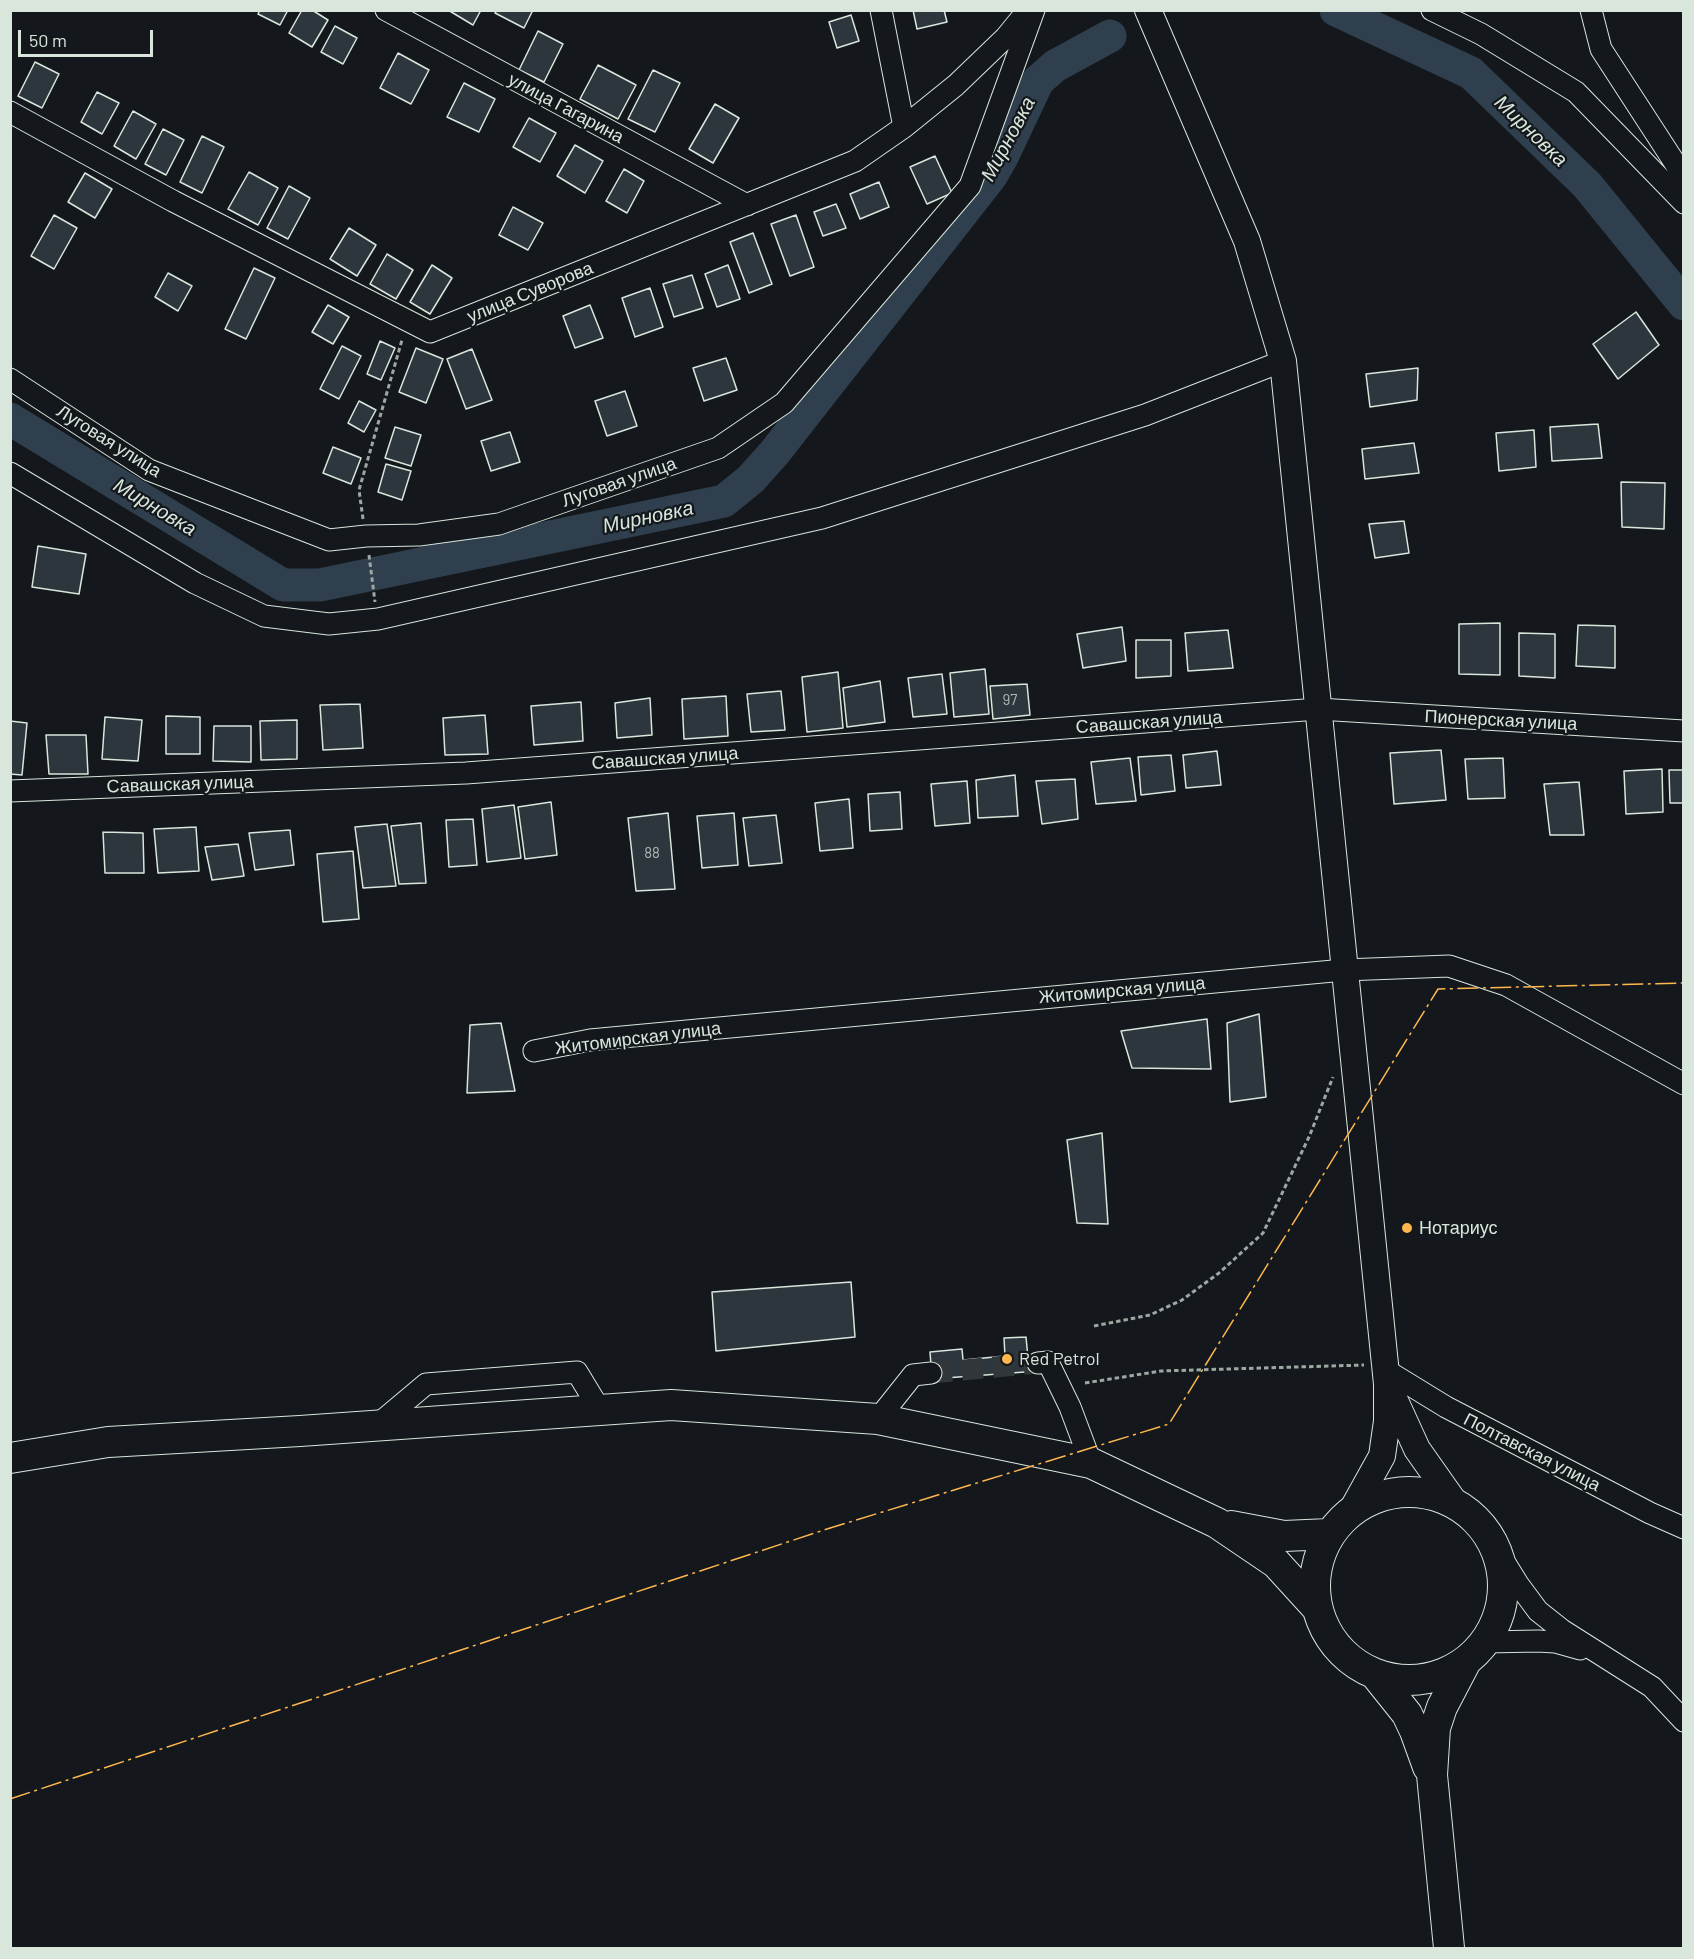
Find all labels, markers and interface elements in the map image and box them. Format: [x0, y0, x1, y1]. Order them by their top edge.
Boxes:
scale bar [21, 18, 156, 56]
text: 50 m [29, 29, 67, 51]
street label: улица Гагарина [504, 68, 628, 148]
water label: Мирновка [1490, 90, 1572, 172]
water label: Мирновка [976, 93, 1040, 185]
street label: улица Суворова [464, 257, 596, 327]
street label: Луговая улица [53, 400, 165, 482]
street label: Луговая улица [559, 452, 679, 512]
water label: Мирновка [109, 473, 201, 541]
water label: Мирновка [600, 496, 696, 538]
house number: 97 [1003, 691, 1017, 709]
street label: Пионерская улица [1424, 705, 1578, 735]
street label: Савашская улица [1075, 706, 1223, 738]
street label: Савашская улица [591, 742, 739, 774]
street label: Савашская улица [106, 771, 254, 797]
house number: 88 [644, 844, 660, 862]
street label: Житомирская улица [1038, 972, 1206, 1008]
street label: Житомирская улица [554, 1017, 722, 1059]
place label: Нотариус [1419, 1217, 1498, 1239]
marker: Нотариус [1400, 1221, 1414, 1235]
place label: Red Petrol [1019, 1348, 1100, 1370]
marker: Red Petrol [1000, 1352, 1014, 1366]
street label: Полтавская улица [1460, 1408, 1604, 1496]

